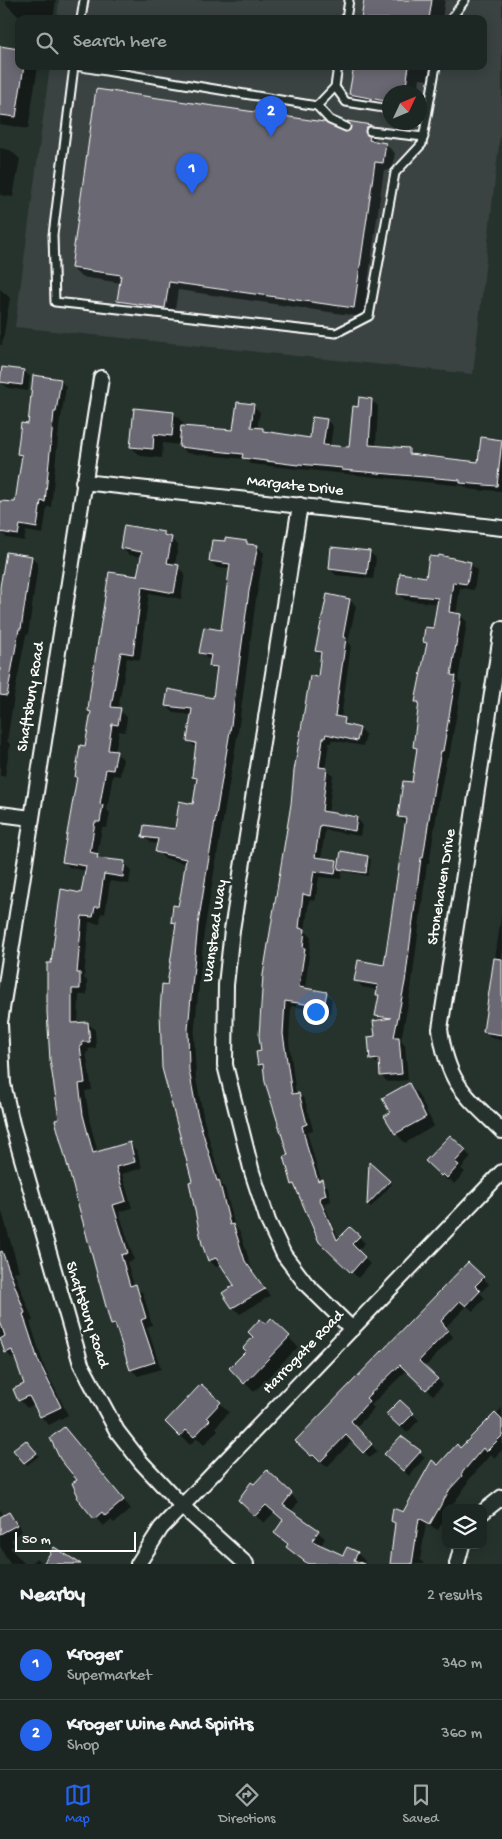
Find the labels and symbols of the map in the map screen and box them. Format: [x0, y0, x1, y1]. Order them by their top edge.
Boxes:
north arrow [382, 85, 427, 130]
pin: 2 [255, 96, 287, 137]
pin: 1 [176, 153, 208, 194]
street label: Margate Drive [246, 472, 345, 502]
street label: Shaftsbury Road [14, 639, 50, 753]
street label: Stonehaven Drive [424, 827, 462, 946]
street label: Wanstead Way [199, 878, 233, 983]
your location [303, 999, 329, 1025]
street label: Shaftsbury Road [60, 1260, 113, 1372]
street label: Harrogate Road [259, 1306, 350, 1399]
scale bar [15, 1529, 136, 1552]

